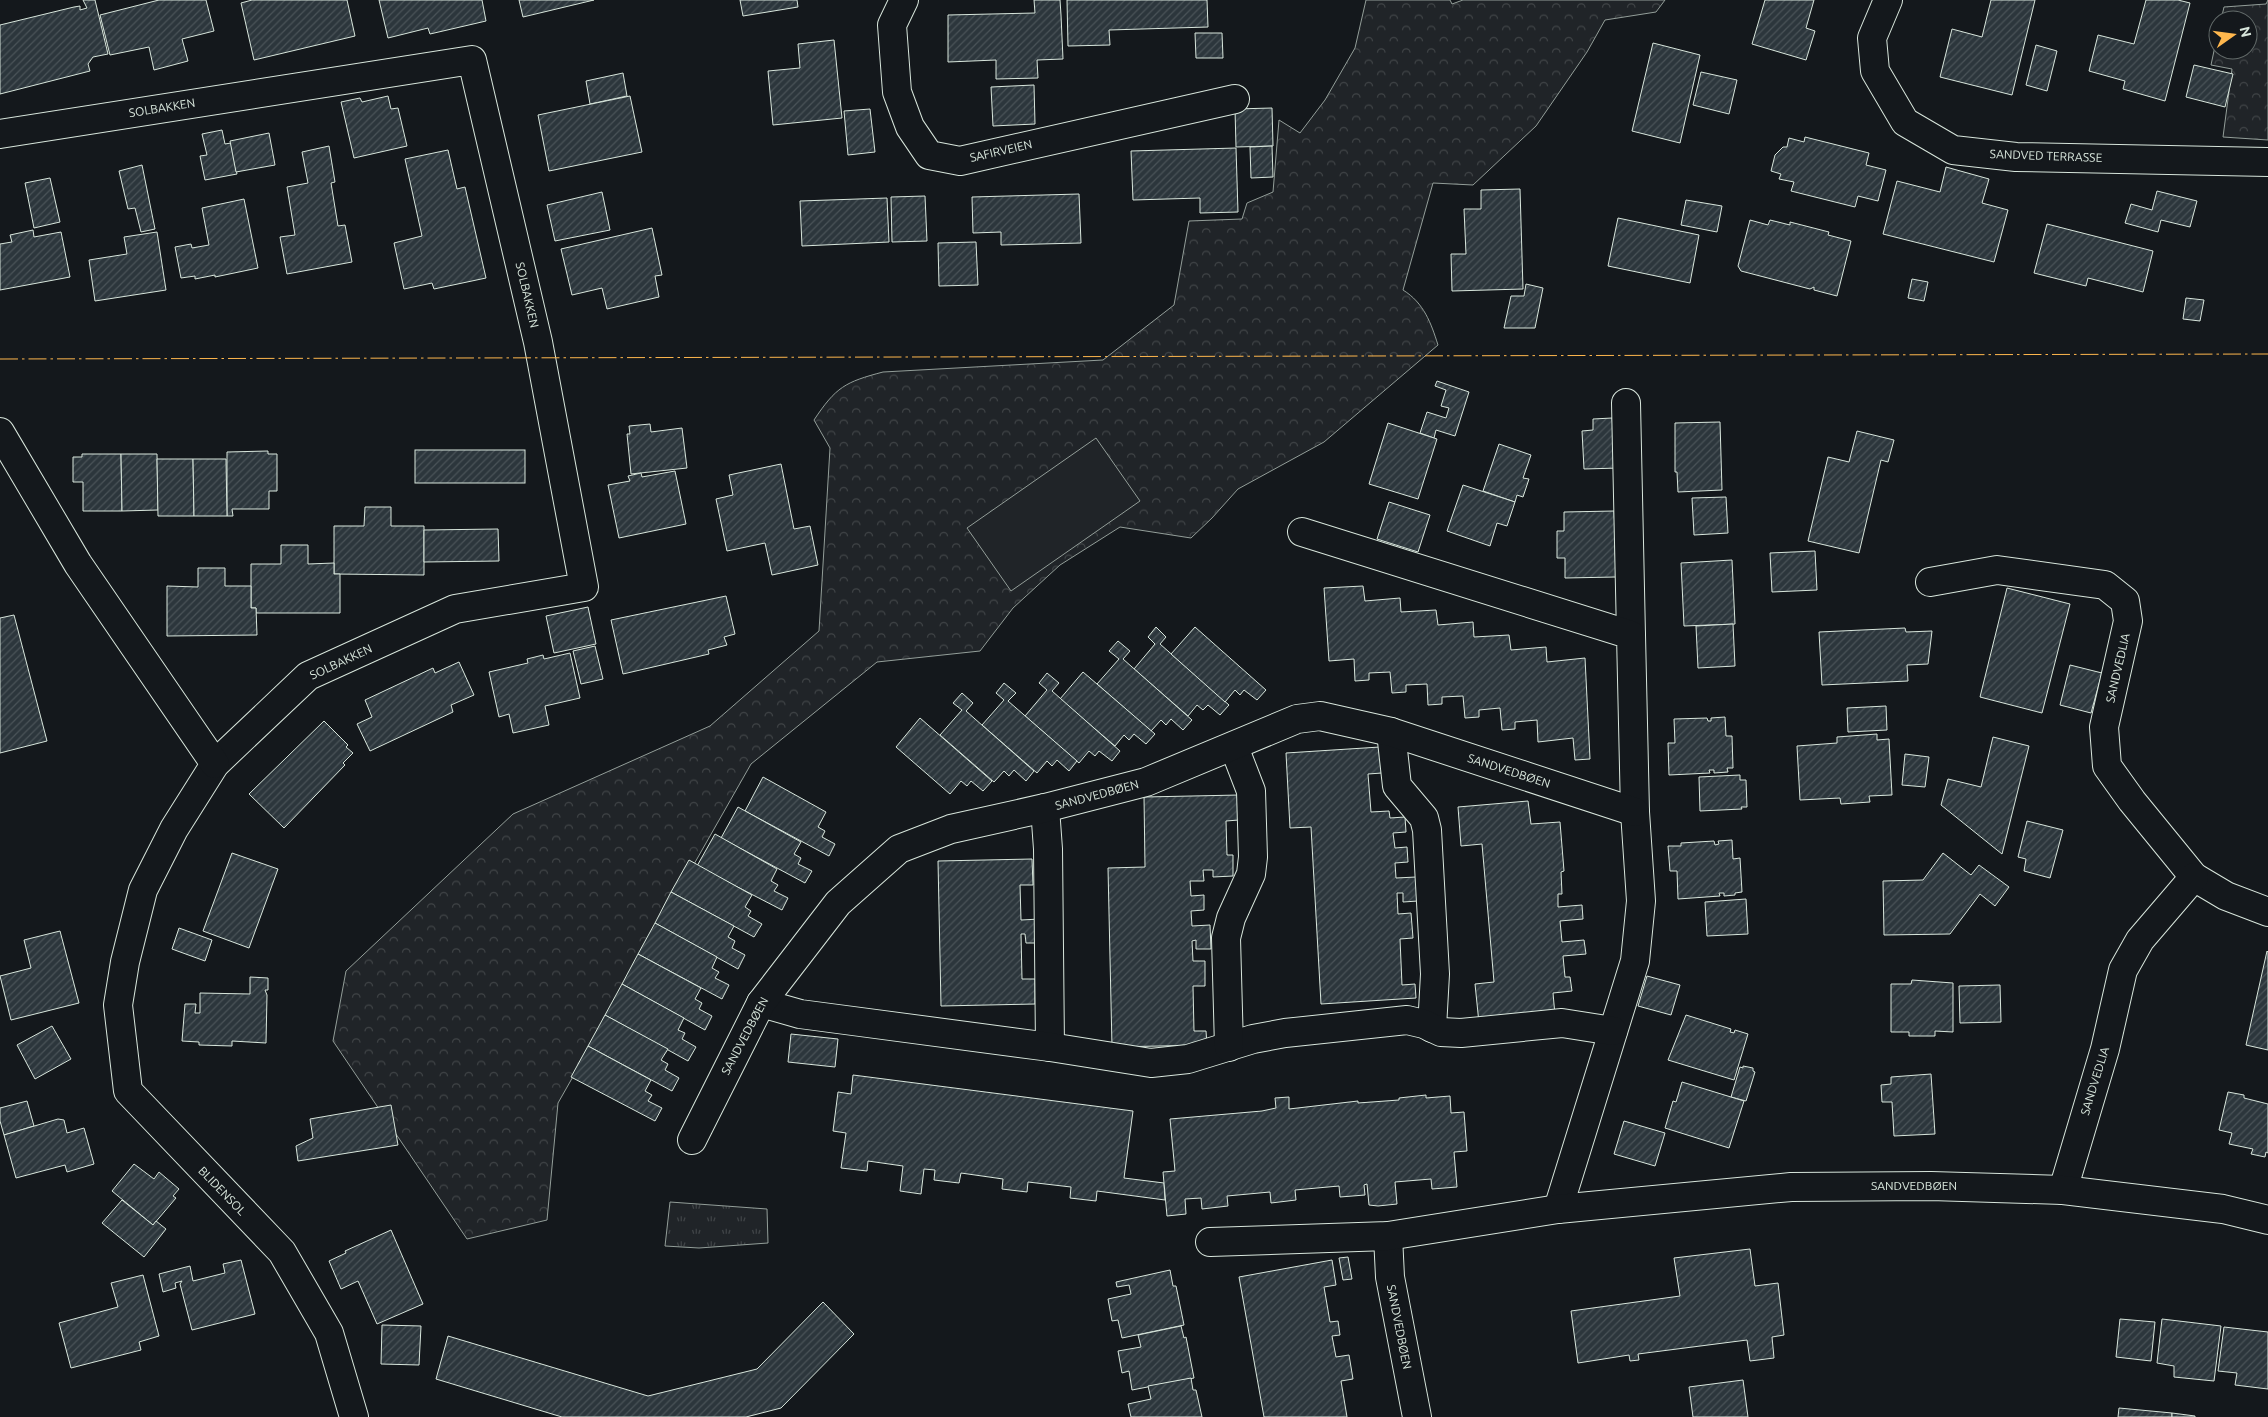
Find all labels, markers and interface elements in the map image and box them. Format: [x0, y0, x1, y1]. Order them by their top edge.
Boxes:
north arrow [2208, 10, 2258, 60]
text: N [2237, 25, 2255, 39]
street label: SOLBAKKEN [128, 96, 196, 119]
street label: SAFIRVEIEN [968, 137, 1033, 164]
street label: SANDVED TERRASSE [1990, 147, 2103, 164]
street label: SOLBAKKEN [514, 261, 541, 329]
street label: SANDVEDLIA [2103, 632, 2132, 704]
street label: SOLBAKKEN [308, 641, 374, 682]
street label: SANDVEDBØEN [1466, 751, 1552, 790]
street label: SANDVEDBØEN [1054, 777, 1140, 812]
street label: SANDVEDBØEN [719, 995, 770, 1077]
street label: SANDVEDLIA [2078, 1045, 2111, 1117]
street label: BLIDENSOL [196, 1164, 249, 1218]
street label: SANDVEDBØEN [1871, 1179, 1957, 1192]
street label: SANDVEDBØEN [1385, 1283, 1414, 1370]

